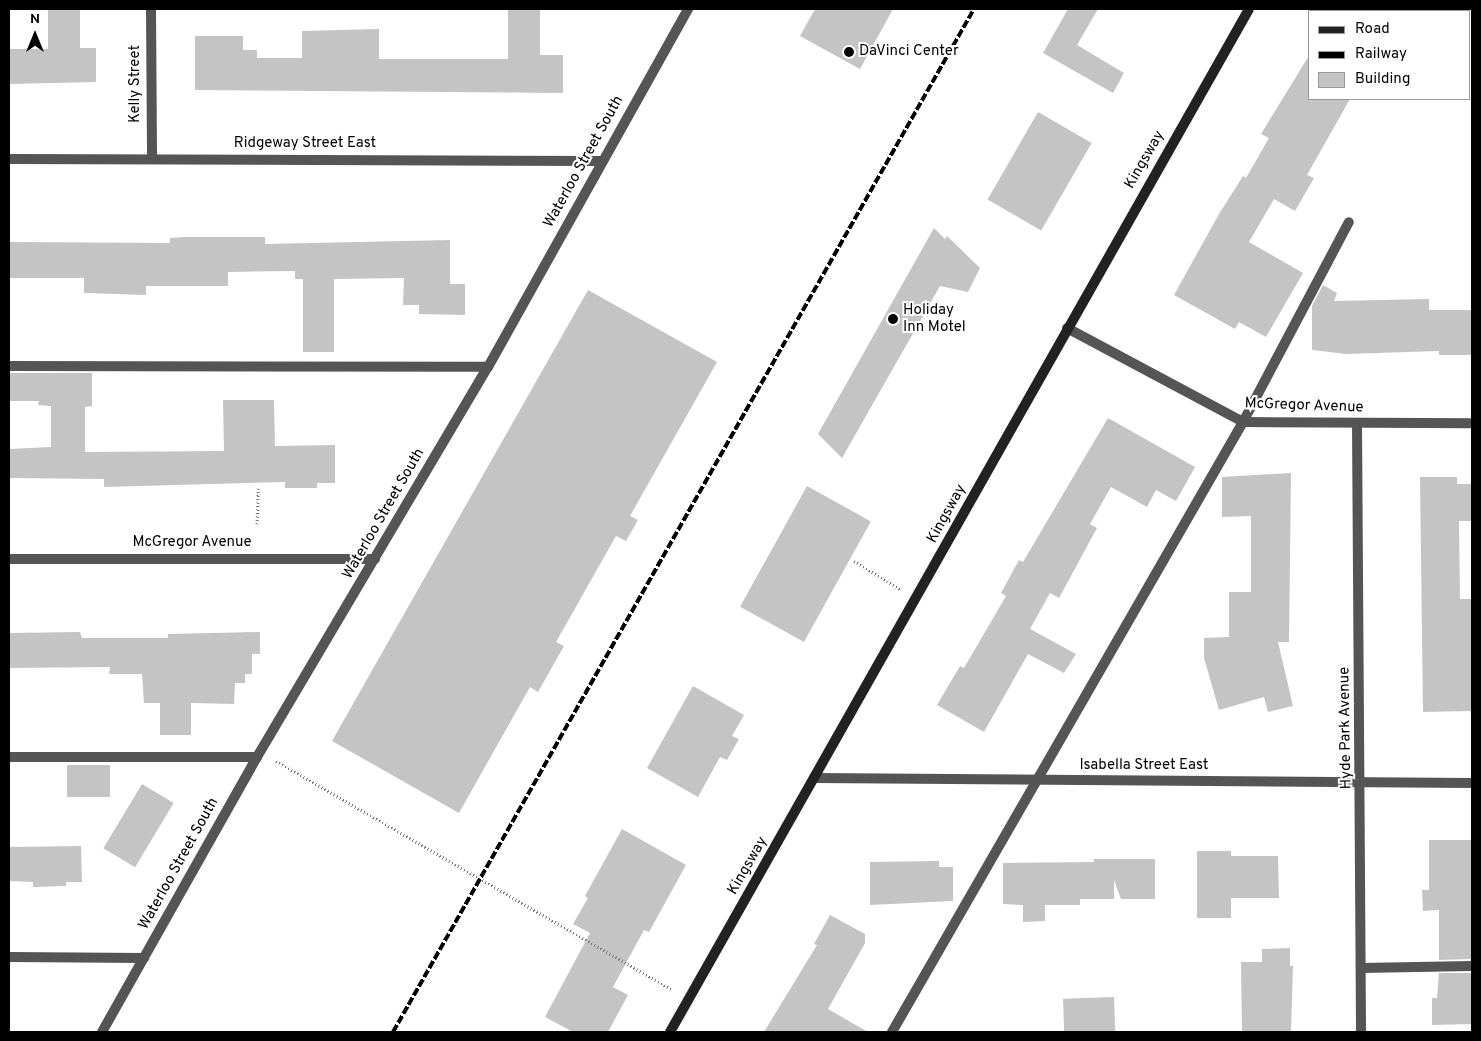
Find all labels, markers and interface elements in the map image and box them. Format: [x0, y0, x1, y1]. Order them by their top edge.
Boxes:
north arrow [10, 10, 60, 60]
legend [1308, 10, 1471, 100]
text: N [30, 11, 40, 28]
text: Road [1355, 20, 1390, 39]
place label: DaVinci Center [859, 43, 959, 61]
street label: Kelly Street [127, 45, 145, 123]
text: Railway [1355, 45, 1407, 64]
marker: DaVinci Center [843, 46, 855, 58]
text: Building [1355, 70, 1410, 89]
street label: Waterloo Street South [540, 93, 628, 231]
street label: Kingsway [1121, 128, 1169, 192]
street label: Ridgeway Street East [234, 135, 376, 153]
place label: Holiday Inn Motel [903, 301, 966, 336]
marker: Holiday Inn Motel [887, 313, 899, 325]
street label: McGregor Avenue [1244, 395, 1364, 417]
street label: Waterloo Street South [339, 445, 429, 583]
street label: Kingsway [924, 482, 970, 546]
street label: McGregor Avenue [132, 534, 252, 552]
street label: Hyde Park Avenue [1336, 666, 1356, 790]
street label: Isabella Street East [1080, 757, 1208, 775]
street label: Waterloo Street South [135, 795, 223, 933]
street label: Kingsway [724, 834, 772, 898]

